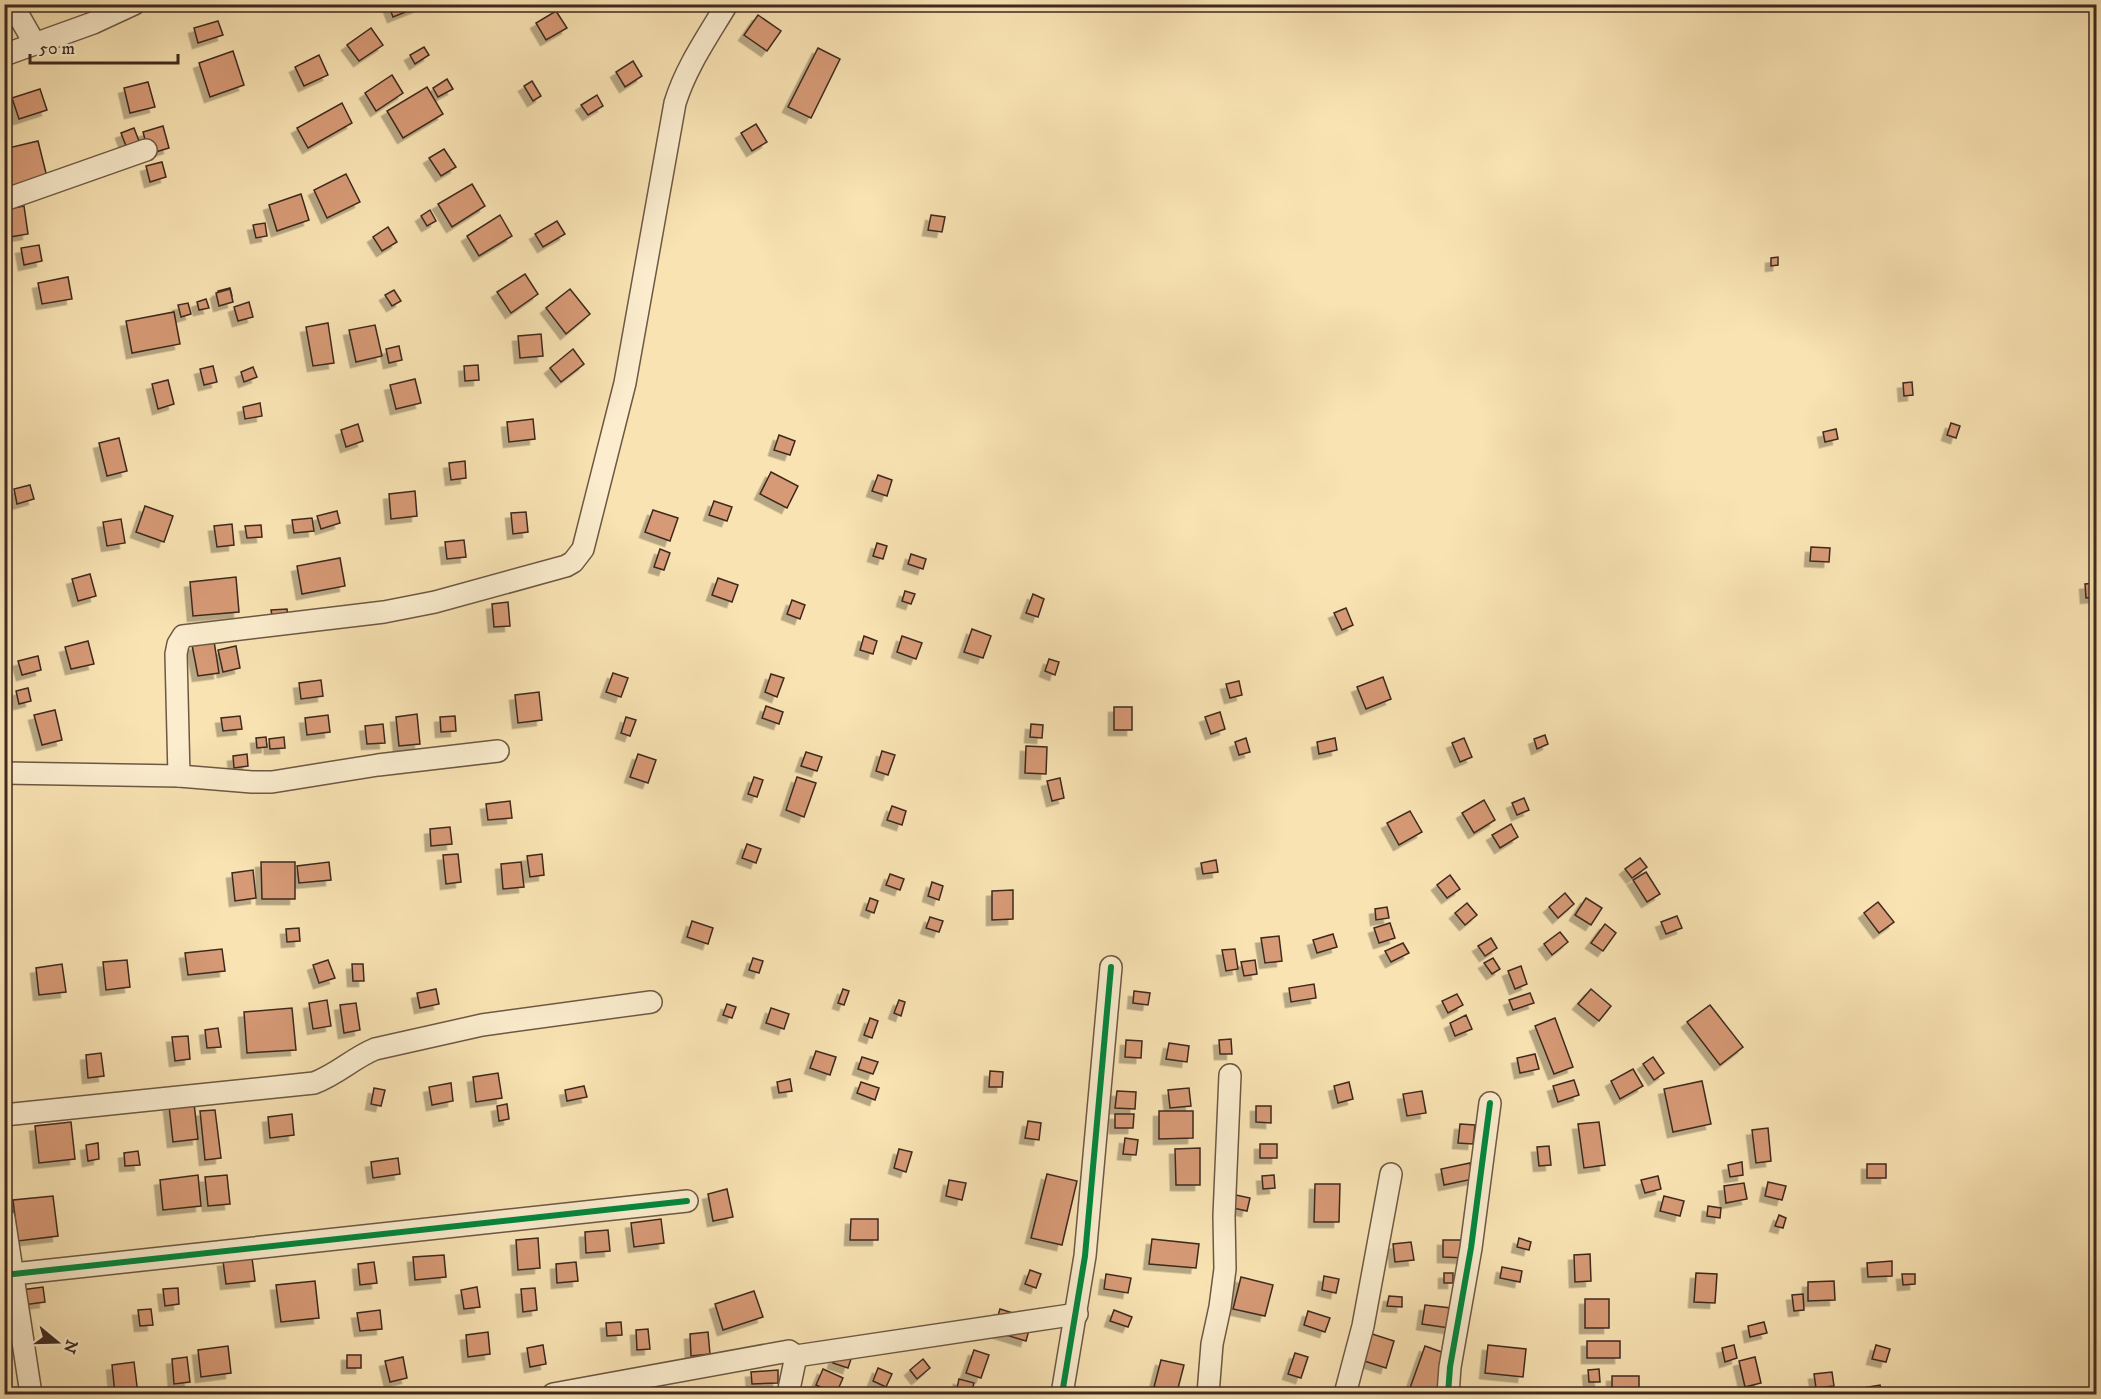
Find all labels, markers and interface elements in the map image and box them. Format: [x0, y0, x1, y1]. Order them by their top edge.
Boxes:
scale bar [30, 27, 178, 65]
text: 50 m [39, 38, 75, 60]
north arrow [27, 1312, 87, 1372]
text: N [59, 1337, 82, 1356]

